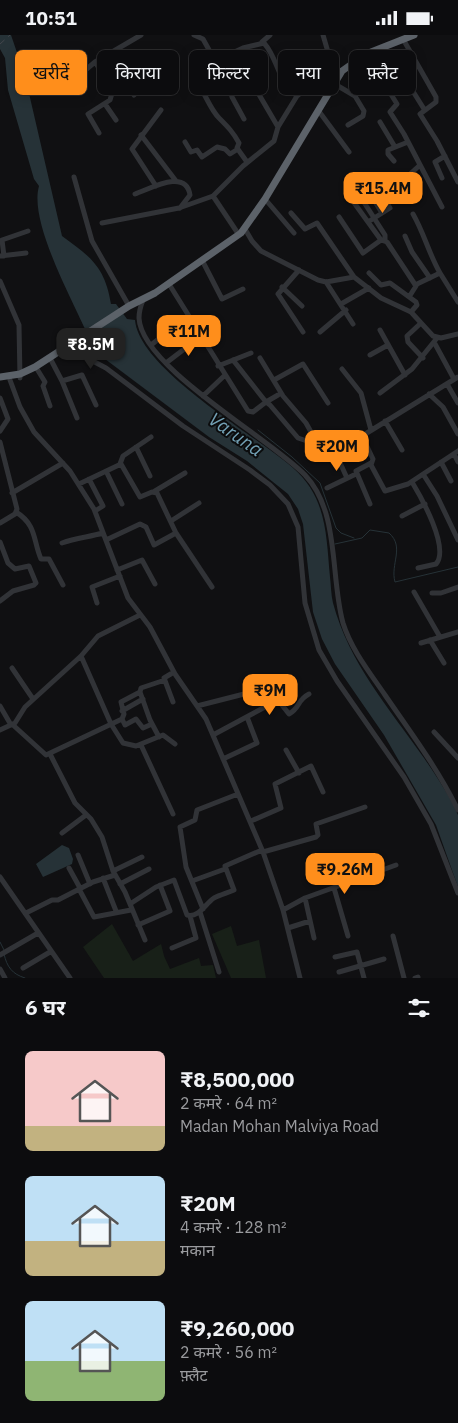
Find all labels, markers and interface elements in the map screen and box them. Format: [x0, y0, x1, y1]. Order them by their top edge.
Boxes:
text: 10:51 [25, 6, 77, 30]
chip: खरीदें [15, 50, 87, 95]
chip: किराया [97, 50, 179, 95]
chip: फ़िल्टर [189, 50, 268, 95]
chip: नया [278, 50, 339, 95]
chip: फ़्लैट [349, 50, 416, 95]
pin: ₹15.4M [342, 171, 424, 214]
text: ₹15.4M [355, 178, 411, 198]
pin: ₹11M [159, 315, 219, 357]
text: ₹11M [168, 321, 210, 341]
pin: ₹8.5M [56, 327, 126, 370]
text: ₹8.5M [67, 334, 115, 354]
water label: Varuna [204, 407, 268, 461]
pin: ₹20M [307, 429, 367, 472]
text: ₹20M [316, 436, 358, 456]
pin: ₹9M [246, 673, 294, 716]
text: ₹9M [254, 680, 286, 700]
pin: ₹9.26M [304, 853, 386, 895]
text: ₹9.26M [317, 859, 373, 879]
text: 6 घर [25, 993, 65, 1021]
icon: filters [405, 994, 433, 1022]
text: ₹8,500,000 [180, 1065, 294, 1093]
icon: home [65, 1071, 125, 1131]
text: 2 कमरे · 64 m² [180, 1093, 277, 1113]
text: Madan Mohan Malviya Road [180, 1116, 379, 1136]
text: ₹20M [180, 1189, 236, 1217]
icon: home [65, 1196, 125, 1256]
text: 4 कमरे · 128 m² [180, 1217, 287, 1237]
text: मकान [180, 1240, 215, 1260]
text: ₹9,260,000 [180, 1314, 294, 1342]
icon: home [65, 1321, 125, 1381]
text: 2 कमरे · 56 m² [180, 1342, 277, 1362]
text: फ़्लैट [180, 1365, 208, 1385]

